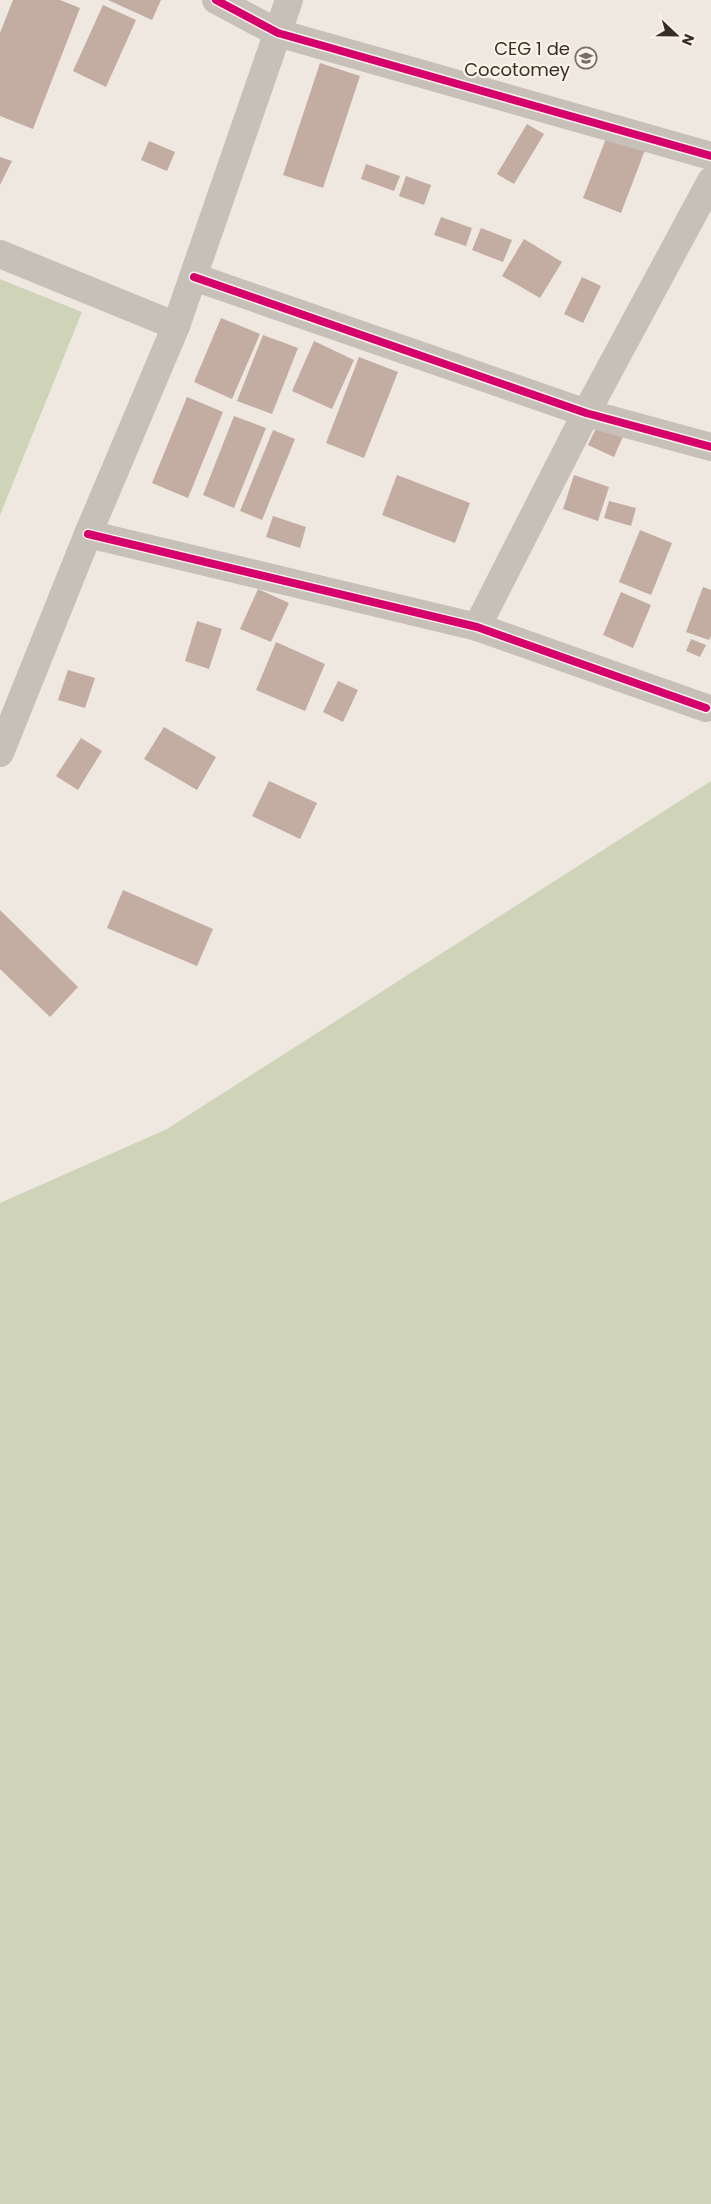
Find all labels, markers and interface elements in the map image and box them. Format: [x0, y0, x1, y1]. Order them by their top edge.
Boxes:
north arrow [651, 10, 701, 60]
text: N [677, 31, 699, 48]
place label: CEG 1 de Cocotomey [464, 36, 570, 82]
school or university icon: CEG 1 de Cocotomey [574, 46, 598, 70]

